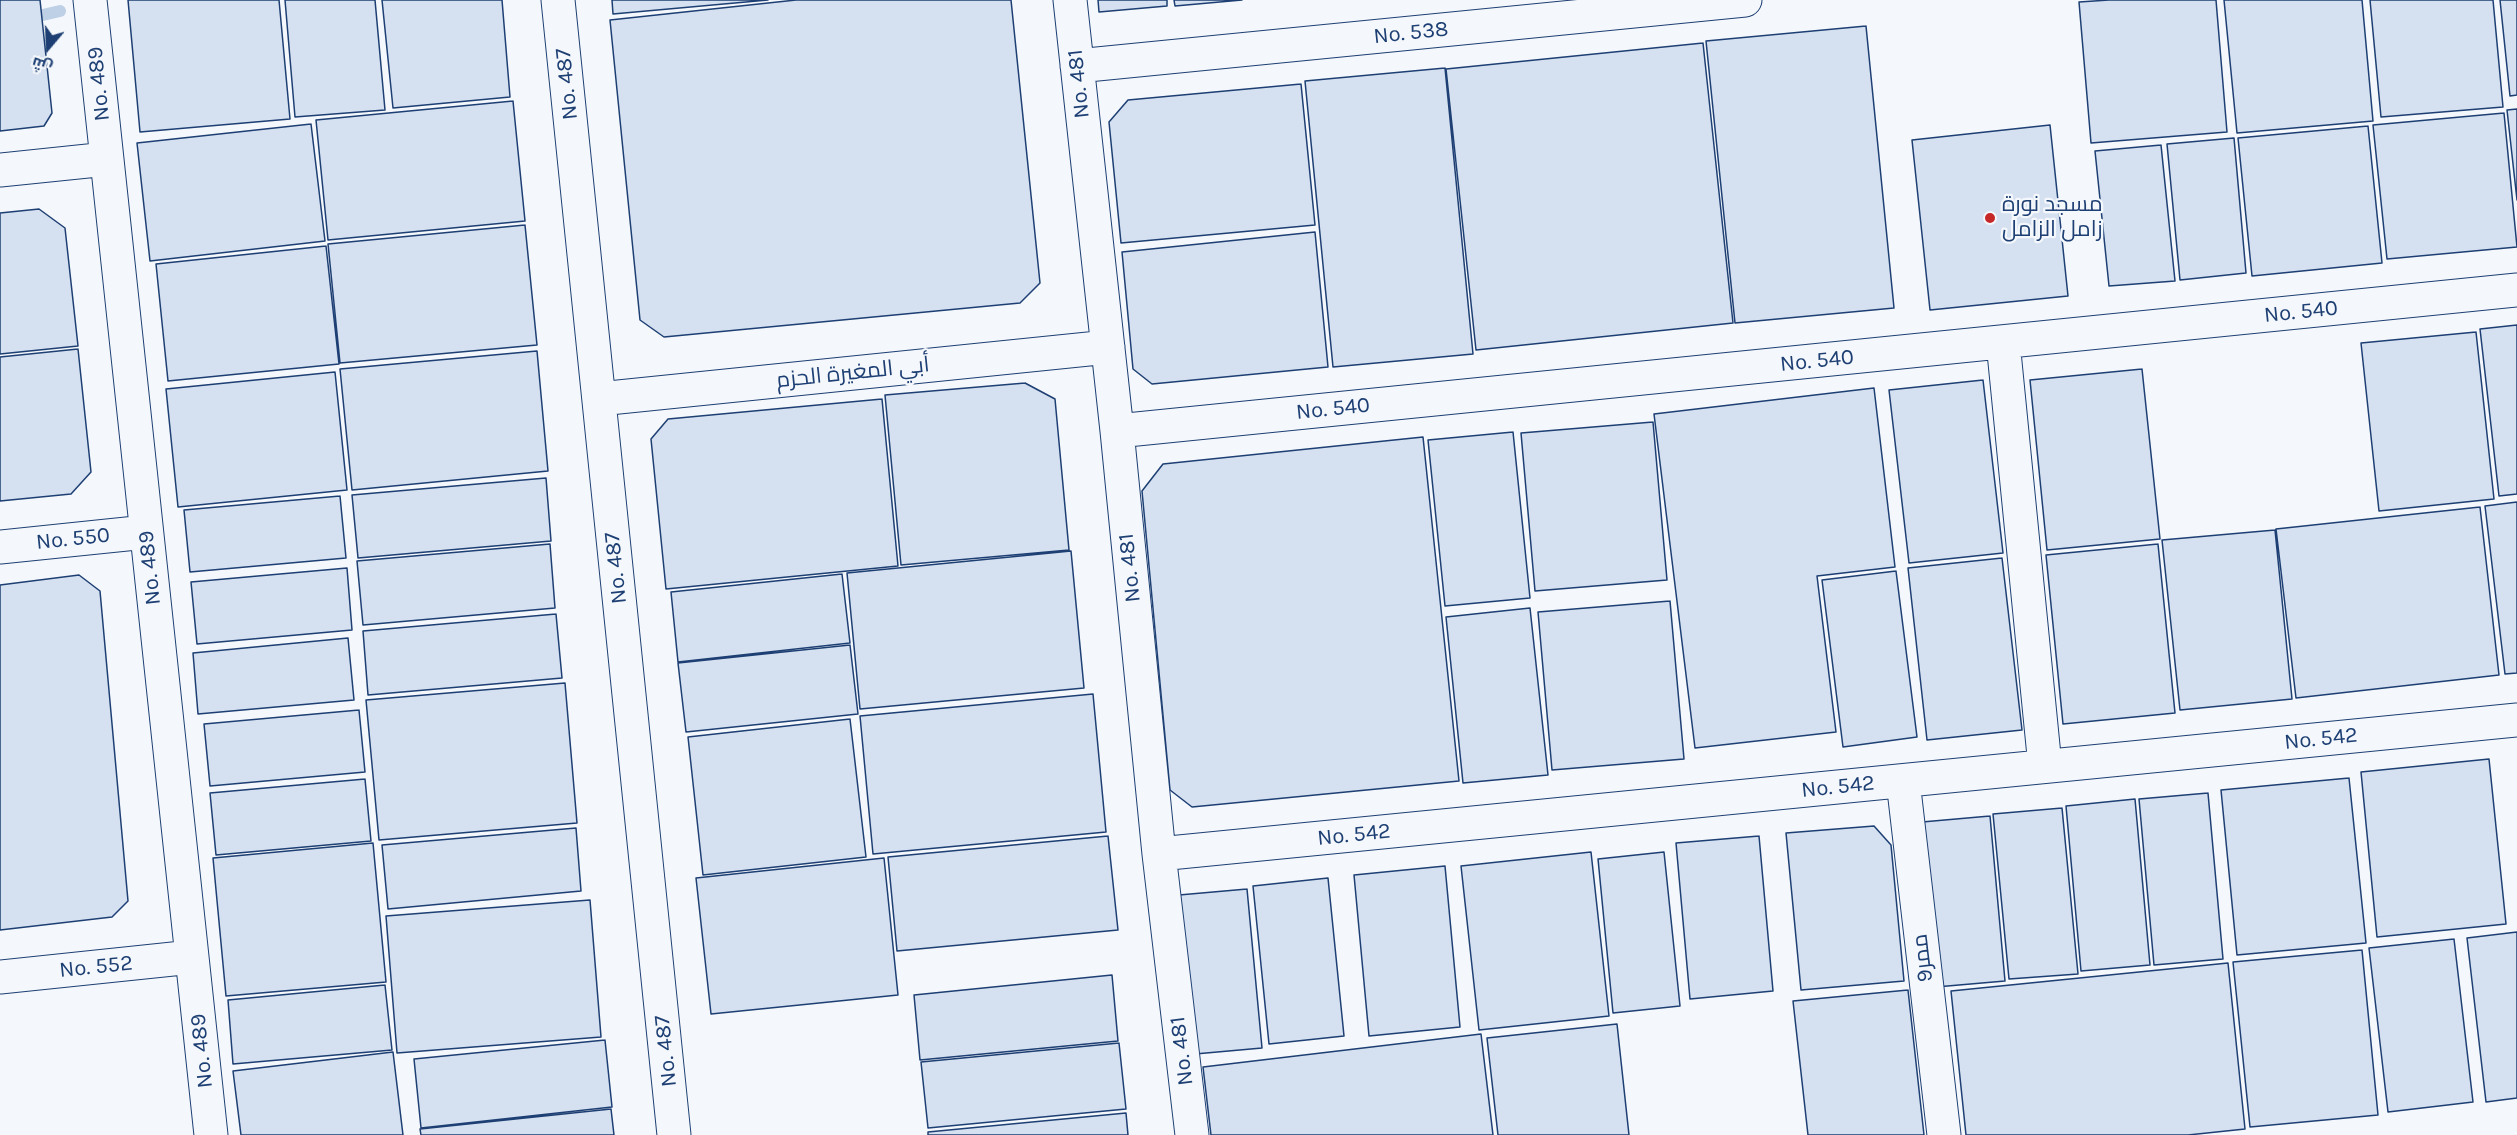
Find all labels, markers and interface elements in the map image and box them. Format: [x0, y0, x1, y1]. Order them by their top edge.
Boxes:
street label: No. 538 [1372, 16, 1450, 50]
north arrow [18, 18, 78, 78]
street label: No. 489 [82, 45, 116, 123]
street label: No. 487 [550, 47, 584, 121]
street label: No. 481 [1062, 48, 1096, 120]
text: ش [29, 53, 55, 78]
place label: مسجد نورة زامل الزامل [2002, 192, 2103, 243]
marker: مسجد نورة زامل الزامل [1983, 211, 1997, 225]
street label: No. 540 [2263, 295, 2339, 329]
street label: No. 540 [1779, 344, 1855, 378]
street label: أبي المغيرة الحزم [775, 352, 931, 394]
street label: No. 540 [1295, 392, 1371, 426]
street label: No. 550 [35, 522, 111, 556]
street label: No. 489 [133, 529, 167, 607]
street label: No. 487 [599, 531, 633, 605]
street label: No. 481 [1113, 532, 1147, 604]
street label: No. 542 [2283, 722, 2359, 756]
street label: No. 542 [1800, 770, 1876, 804]
street label: No. 542 [1316, 818, 1392, 852]
street label: ممر9 [1907, 932, 1939, 984]
street label: No. 552 [58, 950, 134, 984]
street label: No. 489 [185, 1012, 219, 1090]
street label: No. 487 [649, 1014, 683, 1088]
street label: No. 481 [1165, 1015, 1199, 1087]

